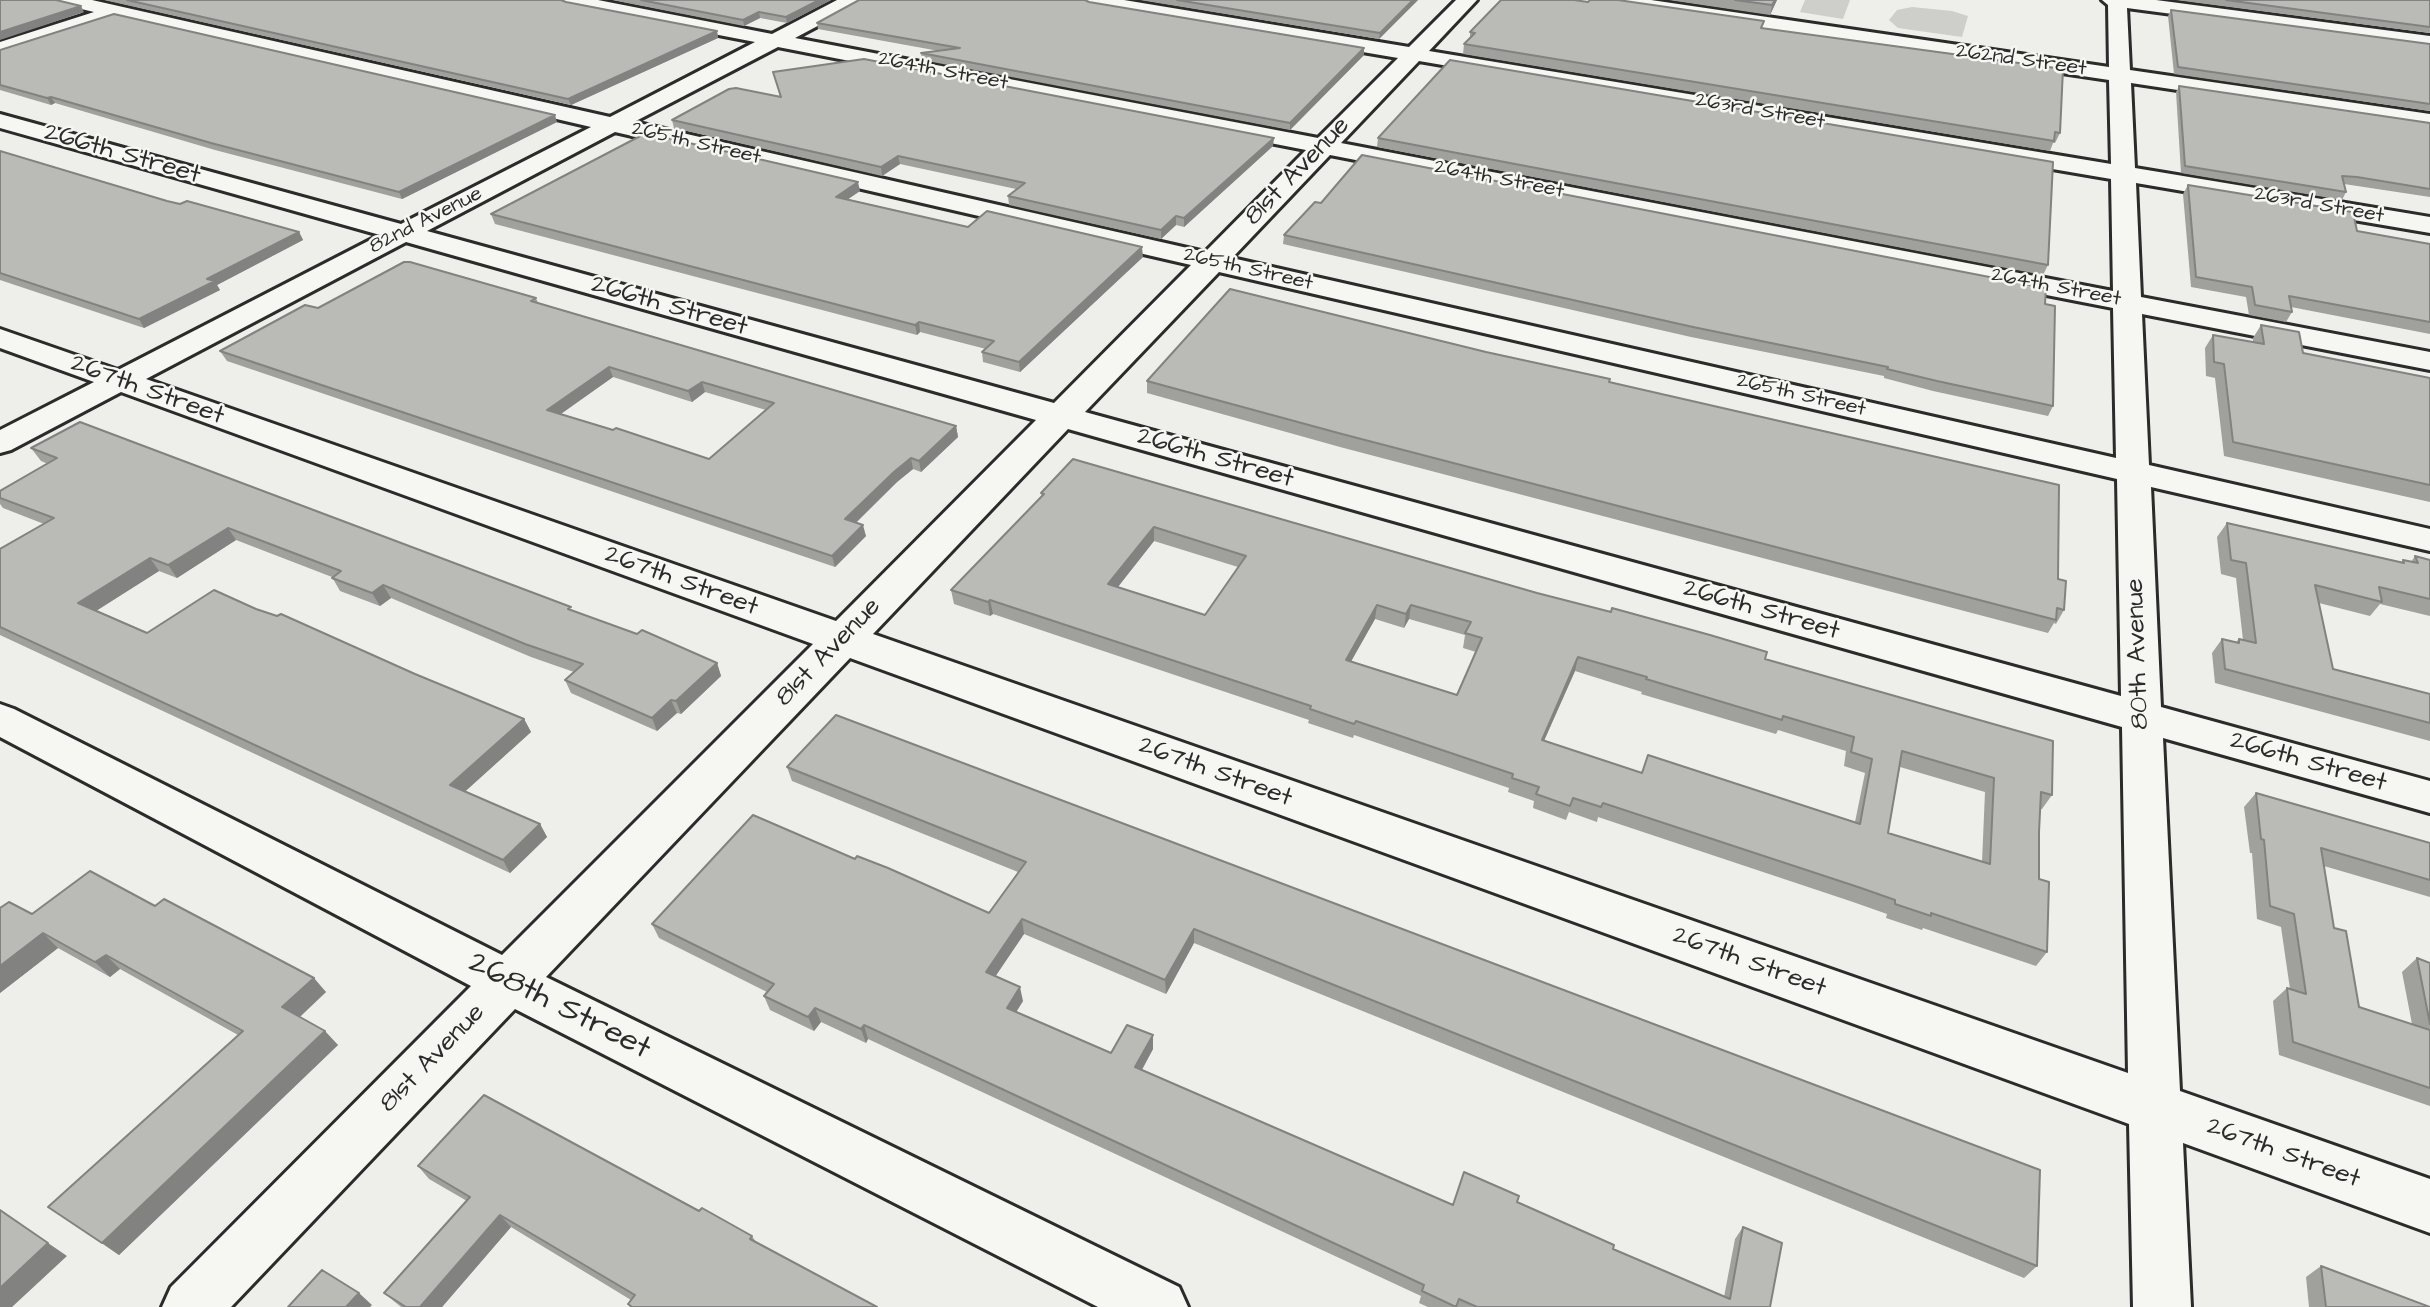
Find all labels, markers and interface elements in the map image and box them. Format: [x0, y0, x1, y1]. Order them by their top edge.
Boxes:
street label: 262nd Street [1954, 39, 2088, 83]
street label: 264th Street [876, 47, 1010, 97]
street label: 263rd Street [1693, 88, 1827, 136]
street label: 81st Avenue [1239, 111, 1357, 233]
street label: 265th Street [629, 117, 763, 171]
street label: 266th Street [40, 118, 204, 192]
street label: 264th Street [1432, 155, 1566, 205]
street label: 82nd Avenue [365, 182, 487, 260]
street label: 263rd Street [2252, 182, 2386, 230]
street label: 265th Street [1181, 243, 1315, 297]
street label: 264th Street [1989, 263, 2123, 313]
street label: 266th Street [587, 270, 751, 344]
street label: 267th Street [66, 349, 228, 433]
street label: 265th Street [1734, 369, 1868, 423]
street label: 266th Street [1133, 422, 1297, 496]
street label: 267th Street [600, 540, 762, 624]
street label: 266th Street [1679, 574, 1843, 648]
street label: 80th Avenue [2121, 578, 2157, 730]
street label: 81st Avenue [770, 592, 888, 714]
street label: 266th Street [2226, 726, 2390, 800]
street label: 267th Street [1134, 731, 1296, 815]
street label: 267th Street [1668, 921, 1830, 1005]
street label: 268th Street [461, 945, 657, 1069]
street label: 81st Avenue [374, 998, 492, 1120]
street label: 267th Street [2202, 1112, 2364, 1196]

